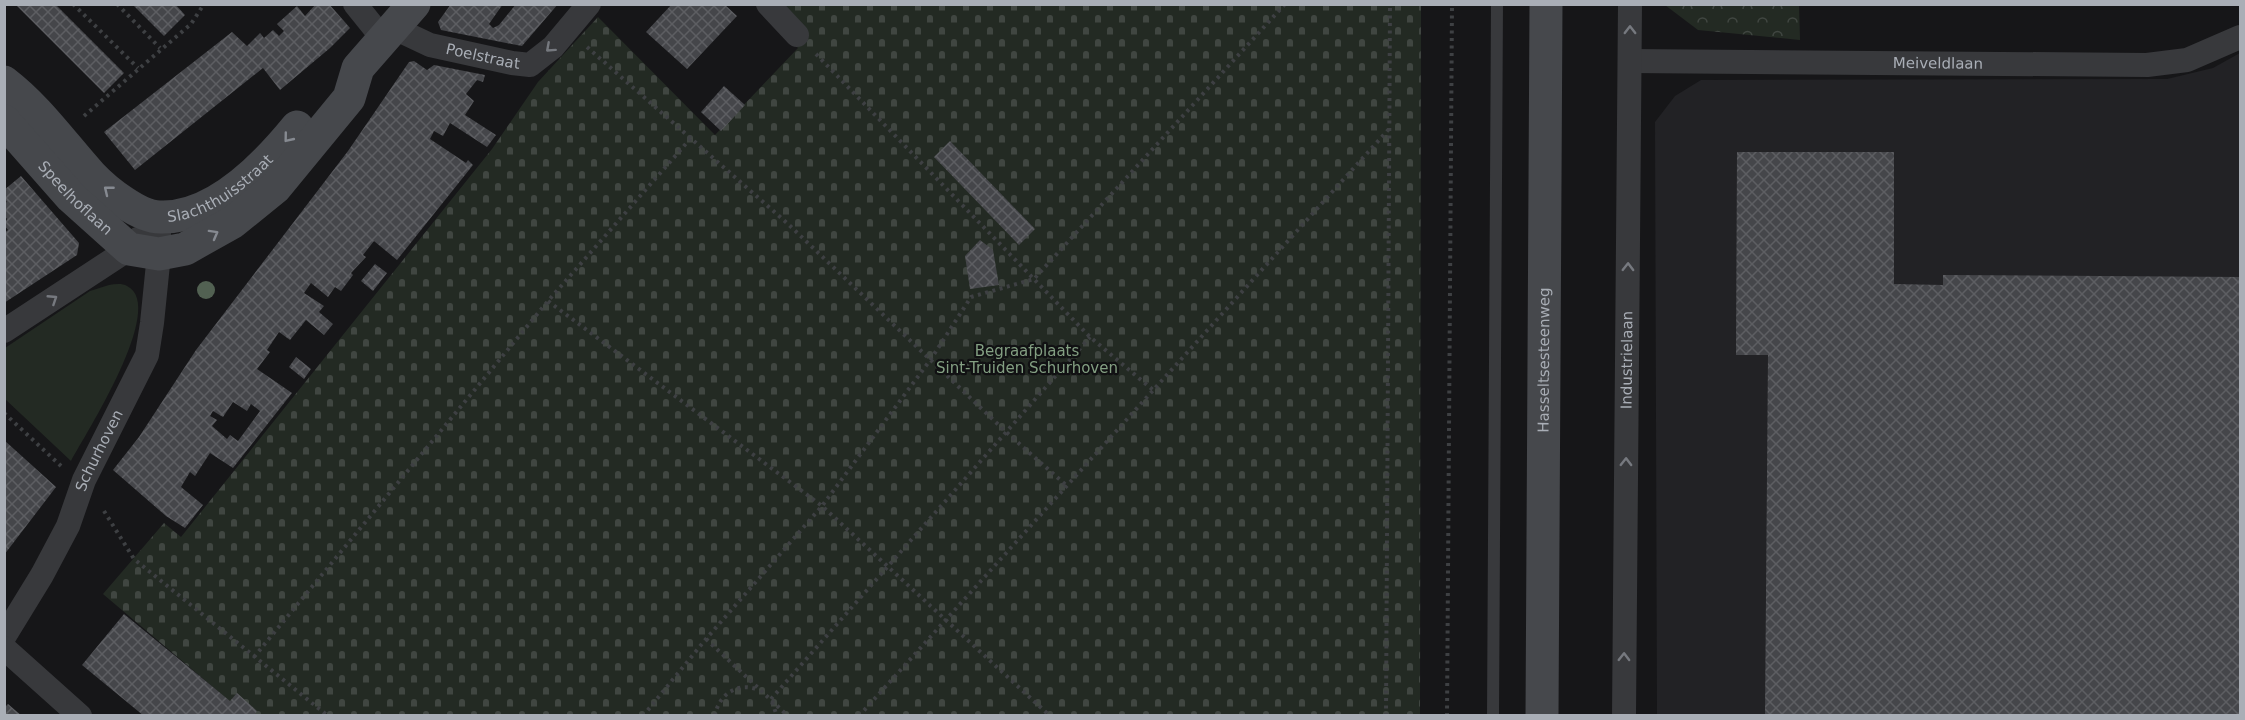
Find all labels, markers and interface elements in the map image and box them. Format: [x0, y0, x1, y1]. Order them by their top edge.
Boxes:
one-way arrow [1624, 26, 1636, 35]
street label: Poelstraat [444, 40, 521, 73]
one-way arrow [546, 41, 557, 52]
street label: Meiveldlaan [1893, 54, 1983, 73]
one-way arrow [284, 131, 295, 142]
street label: Slachthuisstraat [166, 151, 277, 226]
street label: Speelhoflaan [34, 157, 116, 239]
one-way arrow [104, 186, 115, 197]
one-way arrow [207, 230, 218, 241]
one-way arrow [1622, 263, 1634, 272]
street label: Hasseltsesteenweg [1535, 287, 1553, 433]
one-way arrow [47, 295, 58, 306]
street label: Industrielaan [1618, 311, 1636, 409]
park label: Begraafplaats Sint-Truiden Schurhoven [936, 342, 1118, 377]
street label: Schurhoven [72, 407, 127, 494]
one-way arrow [1620, 458, 1632, 467]
one-way arrow [1618, 653, 1630, 662]

